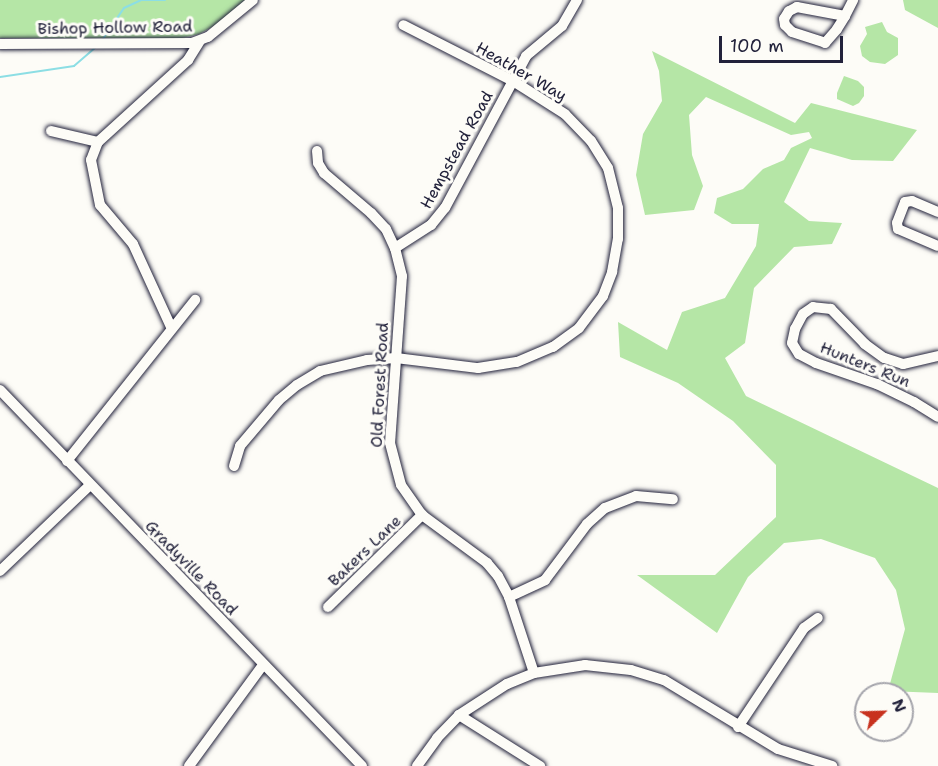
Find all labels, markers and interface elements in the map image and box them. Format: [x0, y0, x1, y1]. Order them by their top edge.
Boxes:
street label: Bishop Hollow Road [37, 17, 193, 39]
scale bar [722, 24, 846, 62]
text: 100 m [730, 34, 784, 58]
street label: Heather Way [472, 38, 570, 106]
street label: Hempstead Road [417, 88, 497, 212]
street label: Old Forest Road [367, 322, 393, 448]
street label: Hunters Run [817, 338, 913, 392]
street label: Bakers Lane [324, 511, 406, 591]
street label: Gradyville Road [141, 517, 241, 619]
north arrow [854, 682, 914, 742]
text: N [887, 696, 911, 715]

